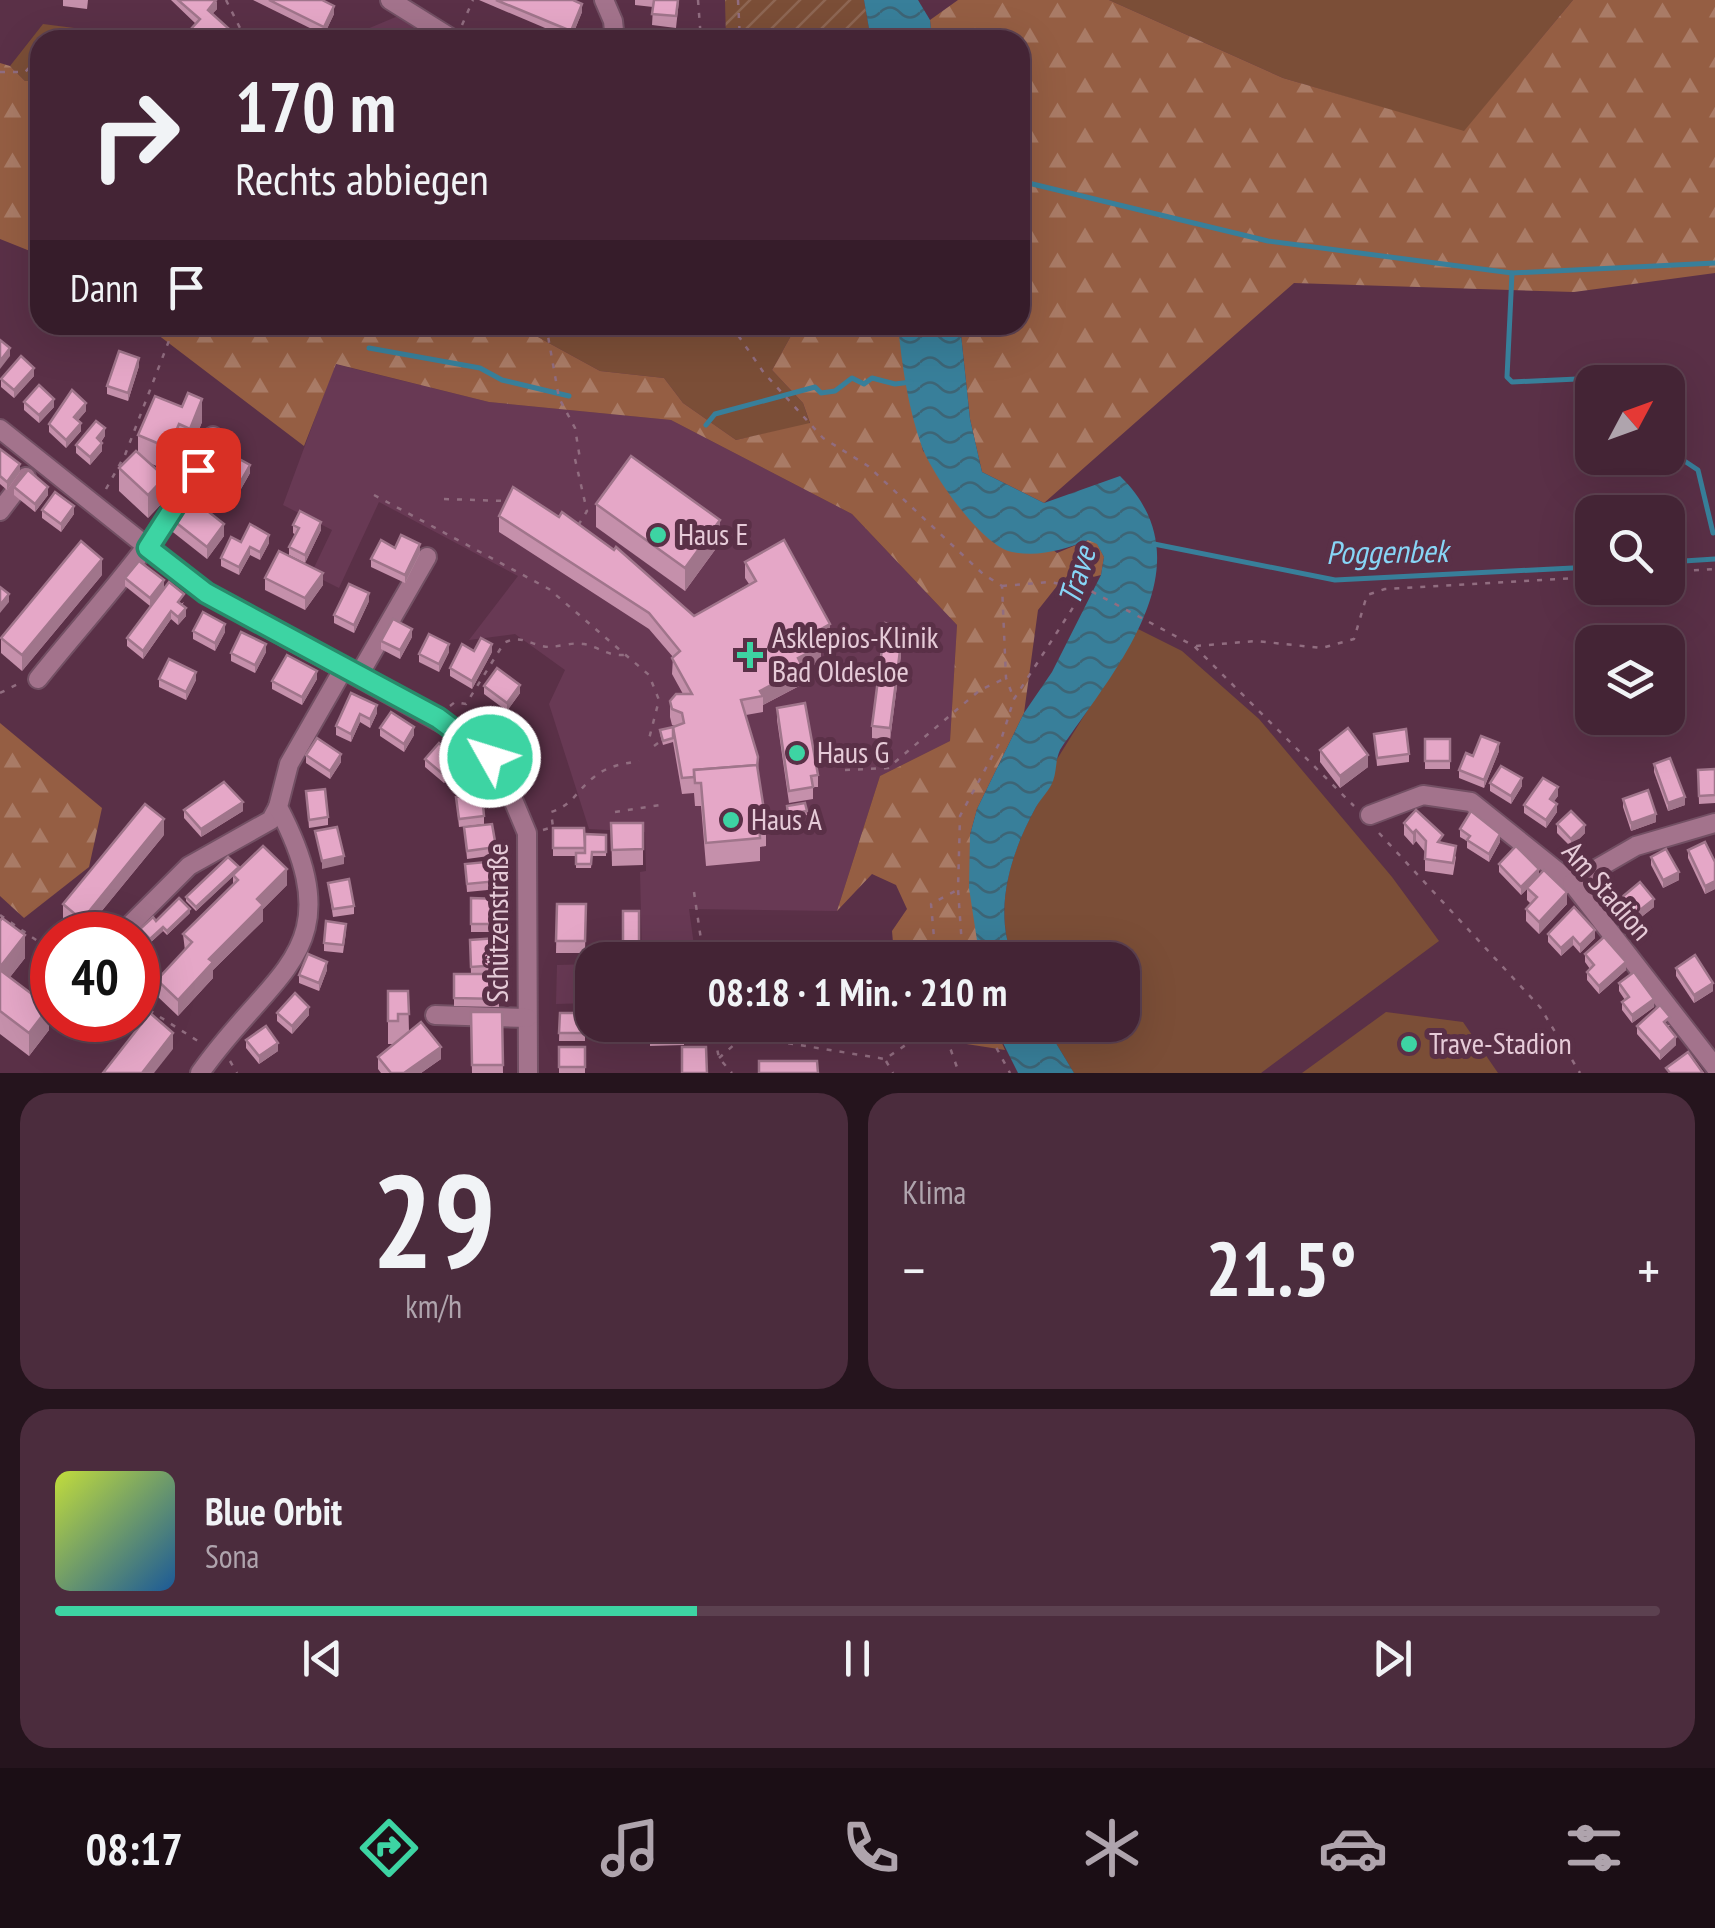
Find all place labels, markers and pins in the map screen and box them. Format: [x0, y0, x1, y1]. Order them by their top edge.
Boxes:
pin [156, 428, 241, 513]
place label: Haus E [678, 514, 748, 553]
marker: Haus E [647, 524, 669, 546]
place label: Asklepios-Klinik Bad Oldesloe [772, 617, 939, 690]
marker: Asklepios-Klinik Bad Oldesloe [737, 642, 763, 668]
place label: Haus G [817, 732, 889, 771]
marker: Haus G [786, 742, 808, 764]
place label: Haus A [751, 799, 823, 838]
marker: Haus A [720, 809, 742, 831]
place label: Trave-Stadion [1429, 1023, 1572, 1062]
marker: Trave-Stadion [1398, 1033, 1420, 1055]

